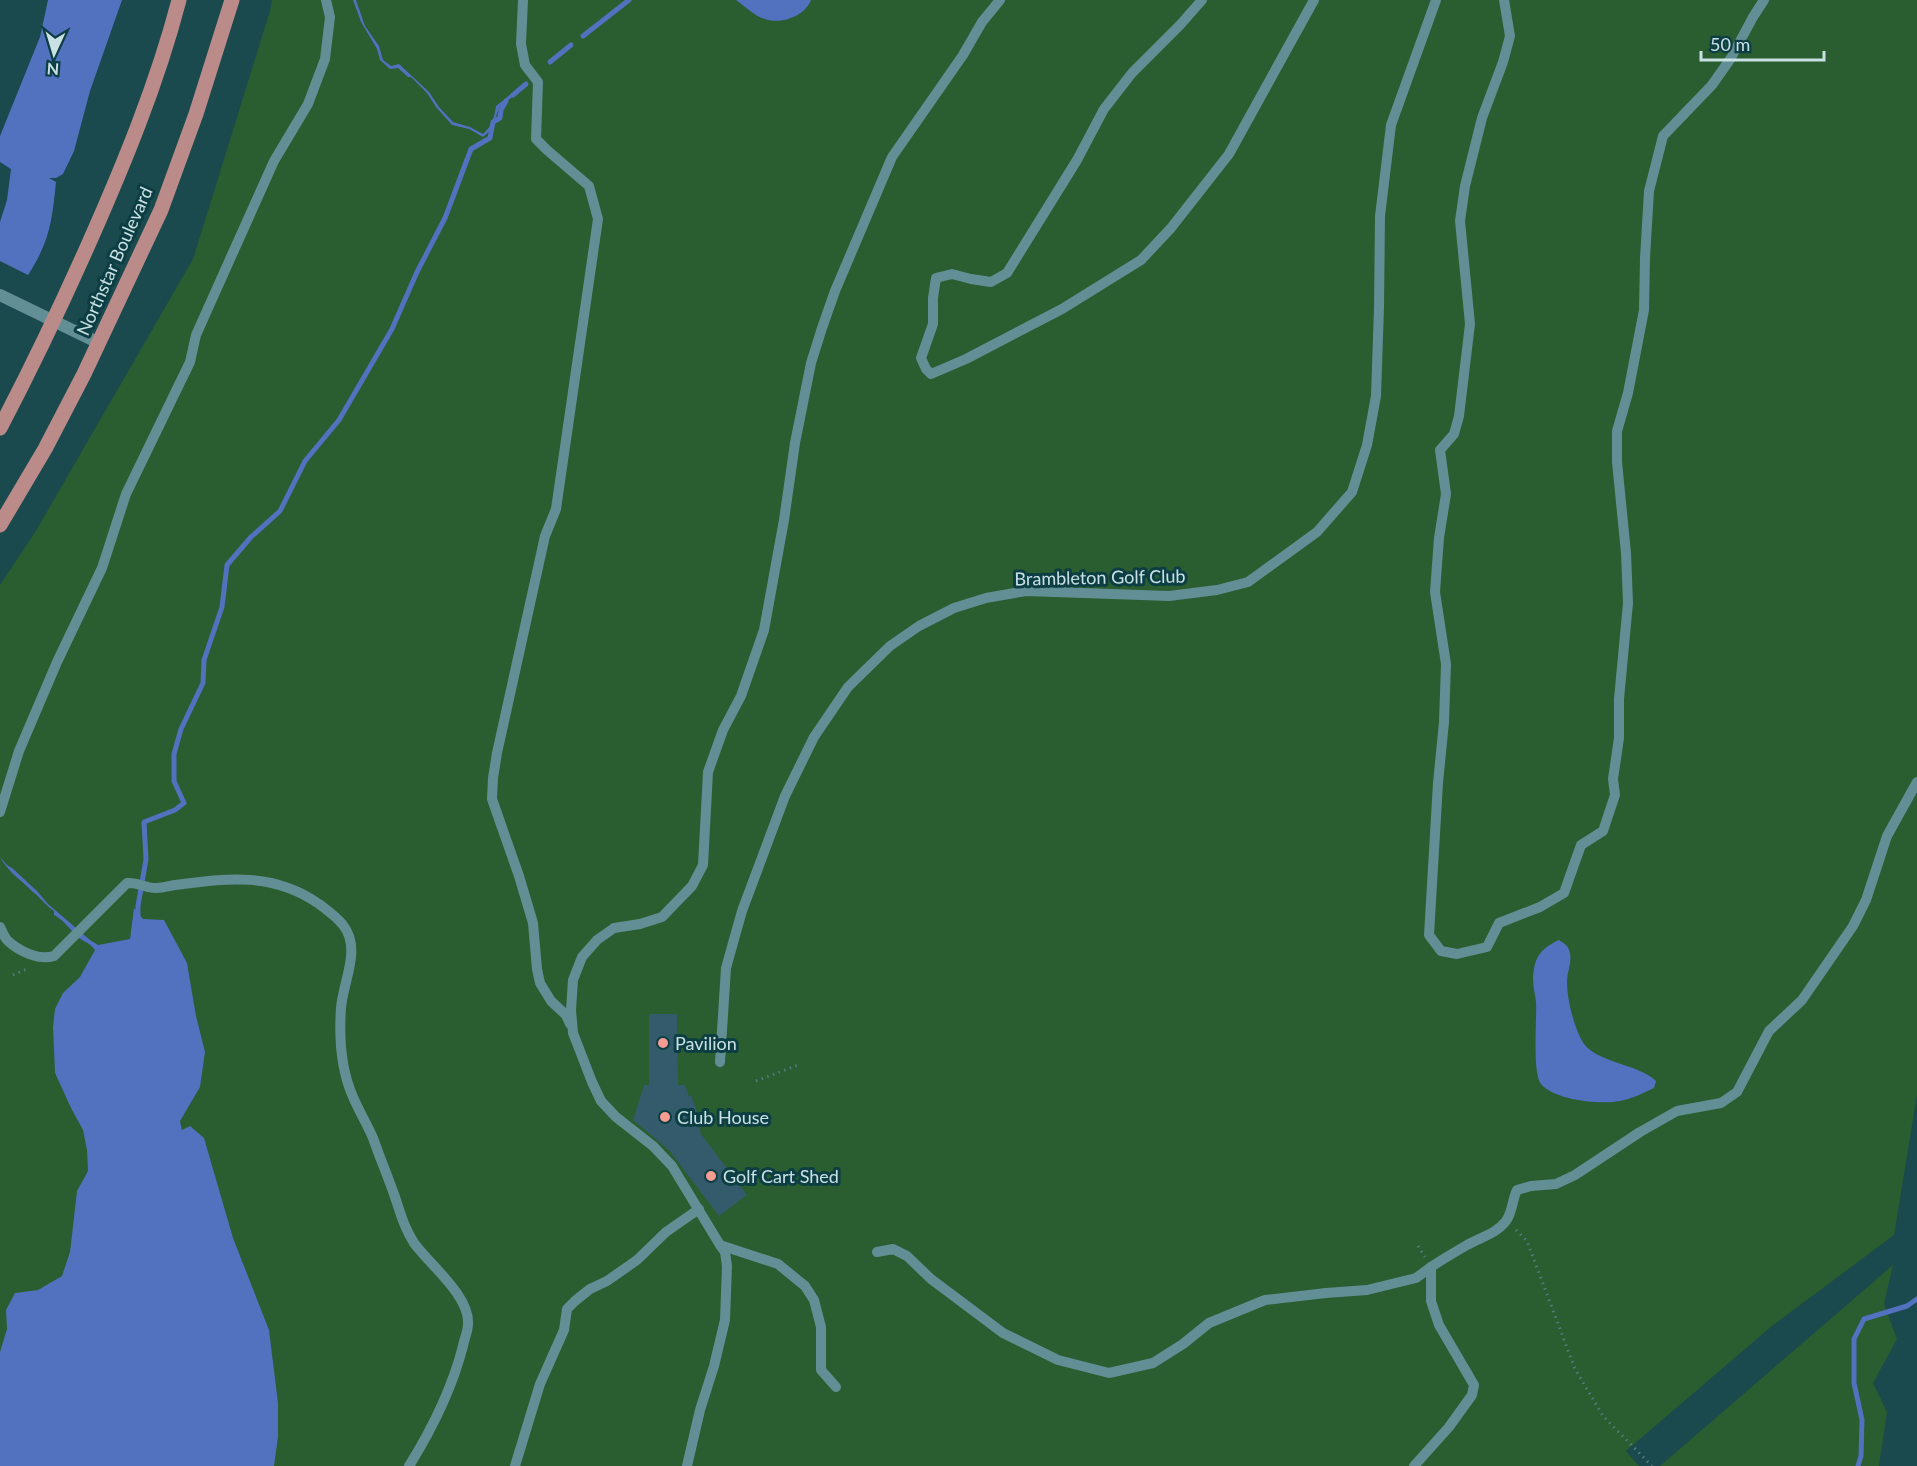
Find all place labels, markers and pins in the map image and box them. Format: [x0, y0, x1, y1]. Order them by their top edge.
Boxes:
place label: Pavilion [675, 1032, 737, 1054]
marker: Pavilion [656, 1036, 670, 1050]
place label: Club House [677, 1106, 769, 1128]
marker: Club House [658, 1110, 672, 1124]
place label: Golf Cart Shed [723, 1165, 839, 1187]
marker: Golf Cart Shed [704, 1169, 718, 1183]

